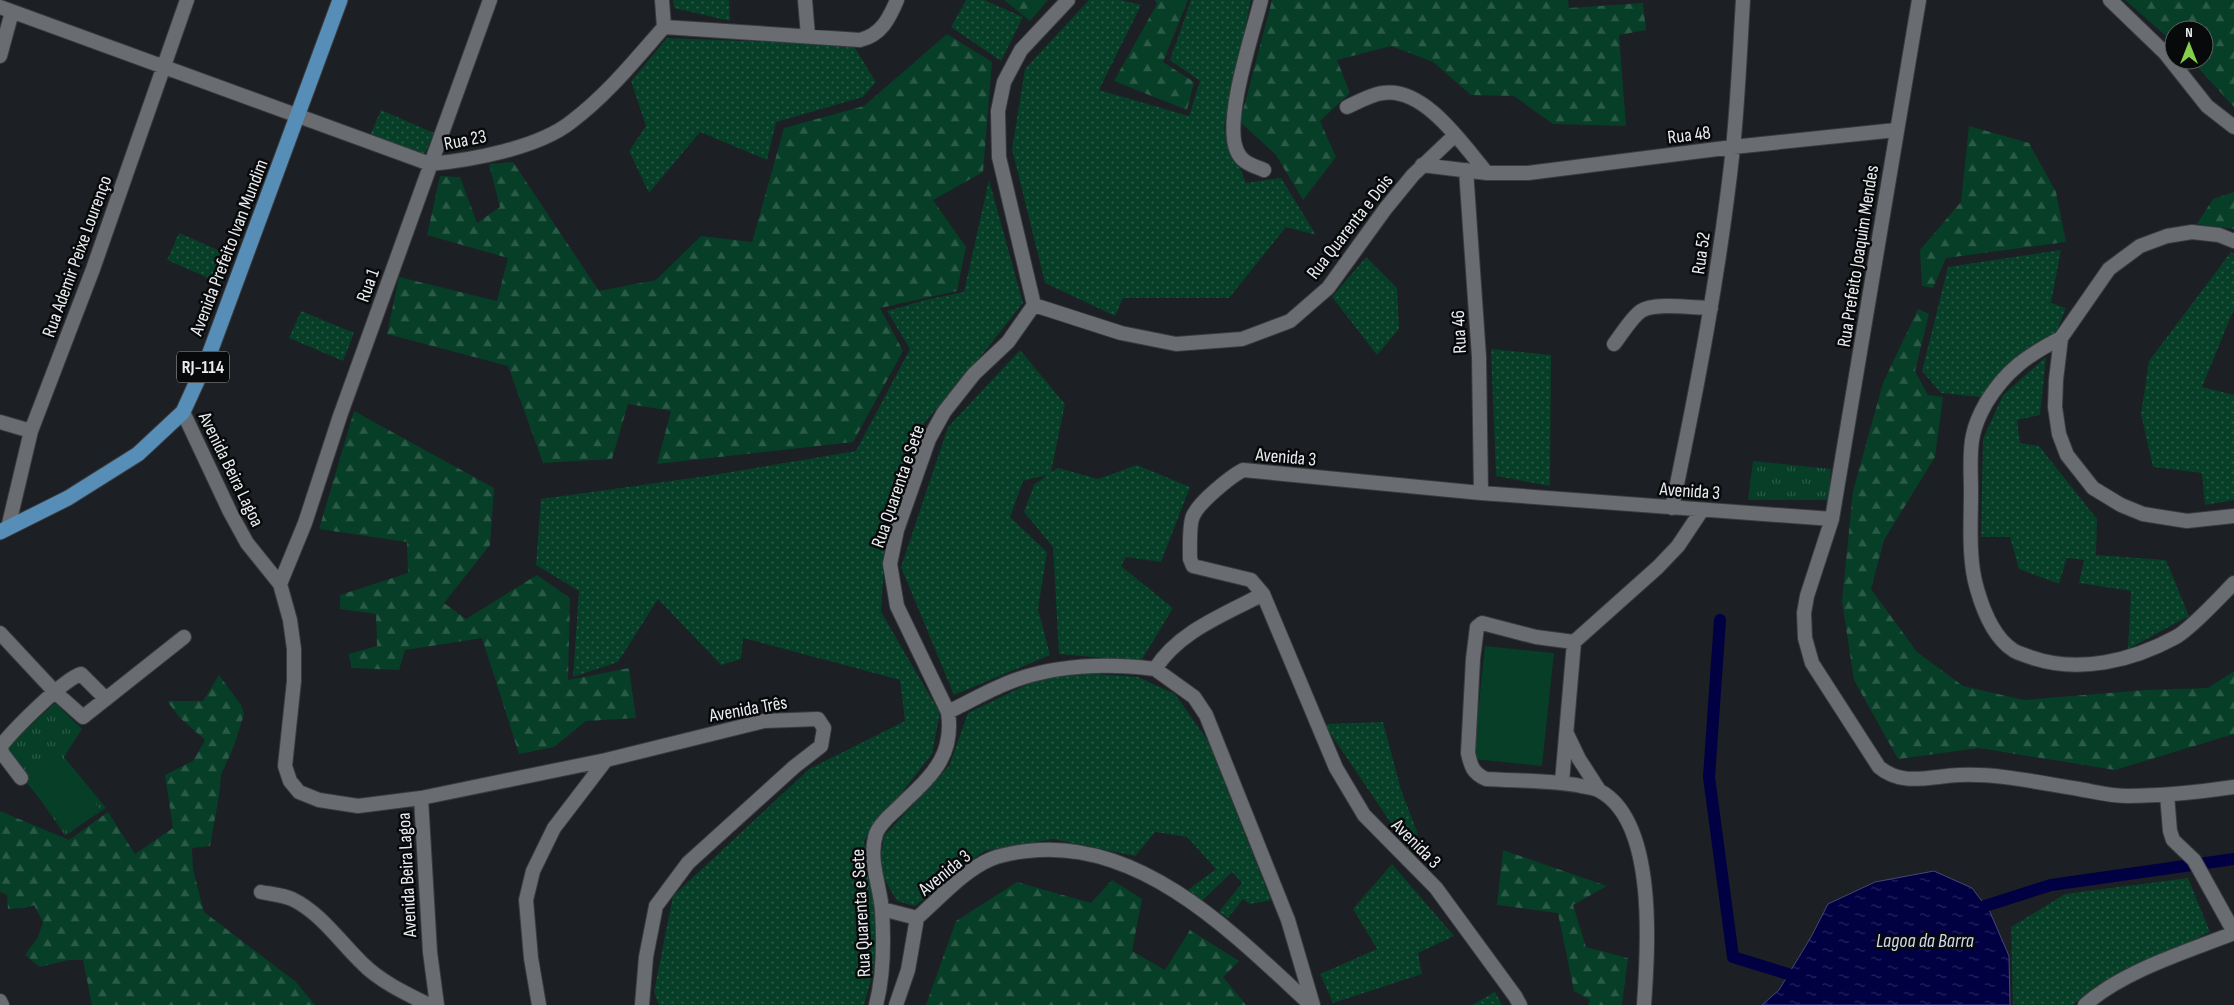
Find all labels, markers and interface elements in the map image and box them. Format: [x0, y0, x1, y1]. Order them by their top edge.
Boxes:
north arrow [2164, 20, 2214, 70]
text: N [2185, 24, 2193, 41]
street label: Rua 48 [1666, 121, 1712, 150]
street label: Rua 23 [442, 125, 489, 156]
street label: Avenida Prefeito Ivan Mundim [185, 156, 274, 340]
street label: Rua Prefeito Joaquim Mendes [1833, 164, 1884, 349]
street label: Rua Quarenta e Dois [1302, 170, 1398, 284]
street label: Rua Ademir Peixe Lourenço [37, 173, 117, 340]
street label: Rua 52 [1687, 231, 1716, 276]
street label: Rua 1 [352, 265, 385, 305]
street label: Rua 46 [1447, 310, 1472, 354]
road number: RJ-114 [177, 352, 229, 382]
street label: Avenida Beira Lagoa [193, 408, 268, 531]
street label: Rua Quarenta e Sete [867, 422, 930, 551]
street label: Avenida 3 [1254, 443, 1317, 472]
street label: Avenida 3 [1658, 478, 1721, 505]
street label: Avenida Três [707, 691, 789, 728]
street label: Avenida Beira Lagoa [393, 812, 422, 939]
street label: Avenida 3 [1386, 814, 1446, 874]
street label: Avenida 3 [913, 845, 976, 902]
street label: Rua Quarenta e Sete [847, 848, 876, 978]
water label: Lagoa da Barra [1876, 929, 1974, 953]

